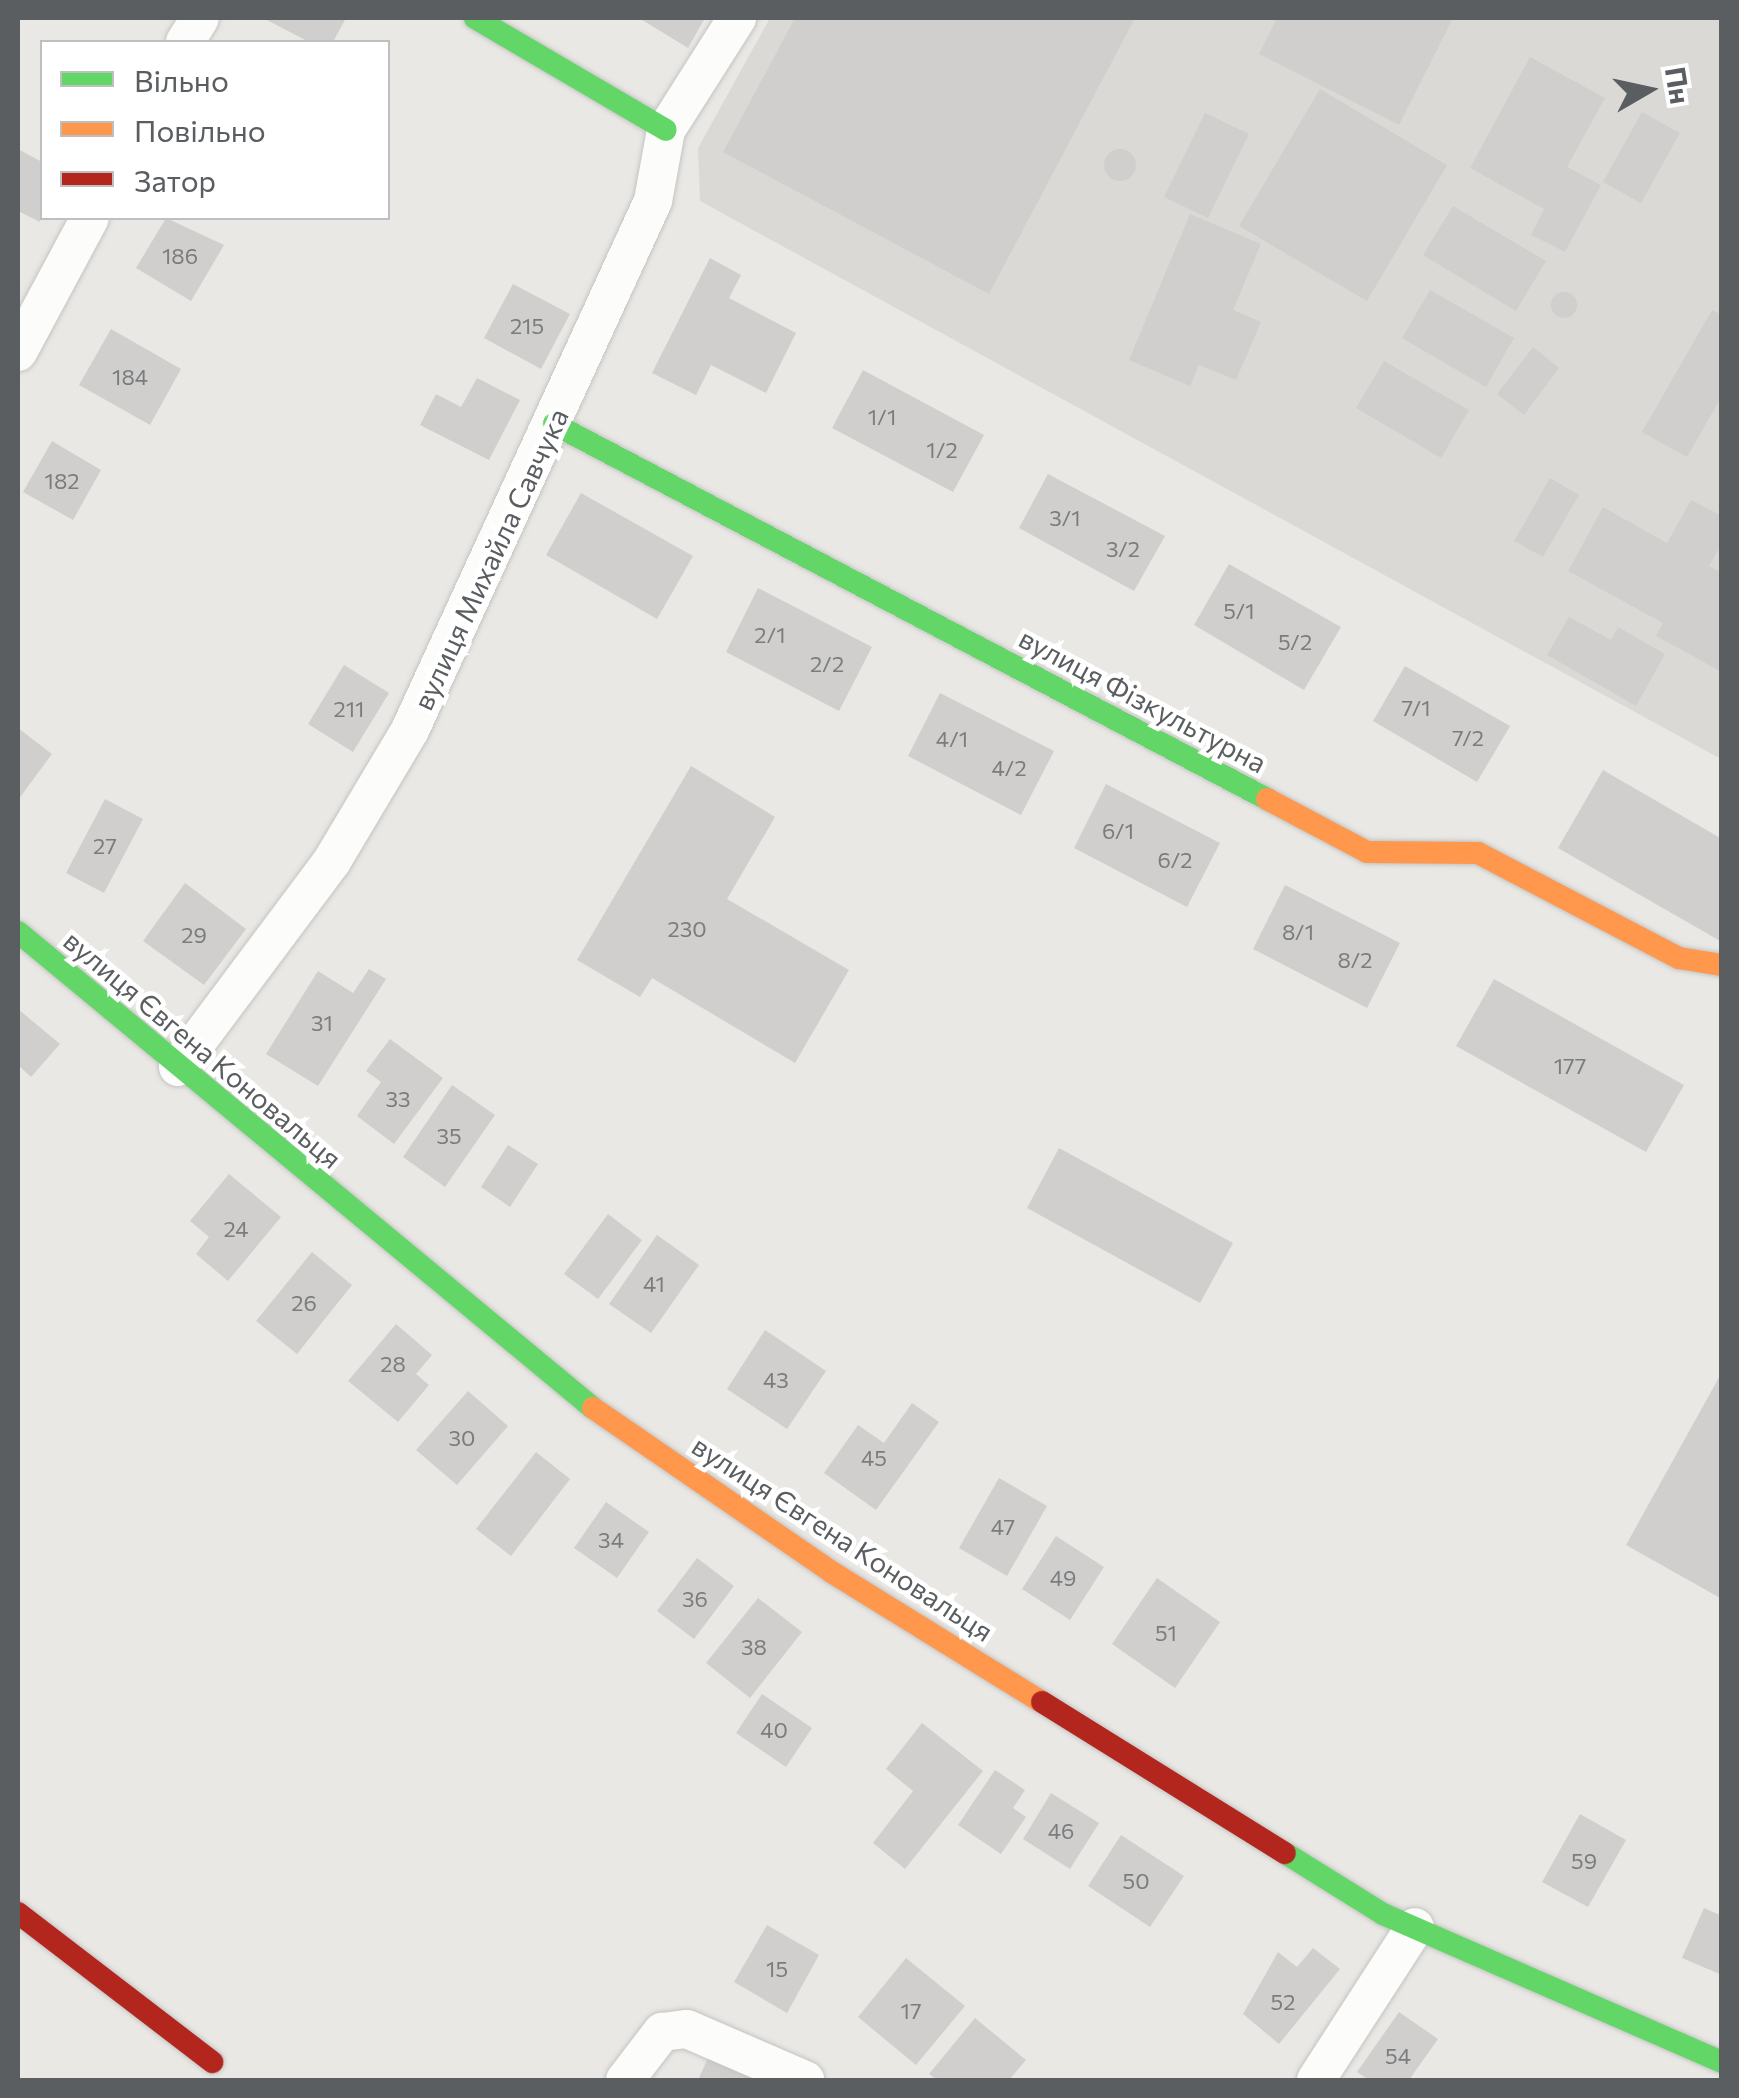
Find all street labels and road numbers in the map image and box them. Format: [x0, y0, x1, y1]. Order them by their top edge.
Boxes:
street label: вулиця Михайла Савчука [405, 403, 575, 715]
street label: вулиця Фізкультурна [1014, 621, 1272, 779]
street label: вулиця Євгена Коновальця [57, 923, 349, 1175]
street label: вулиця Євгена Коновальця [686, 1428, 1000, 1648]

